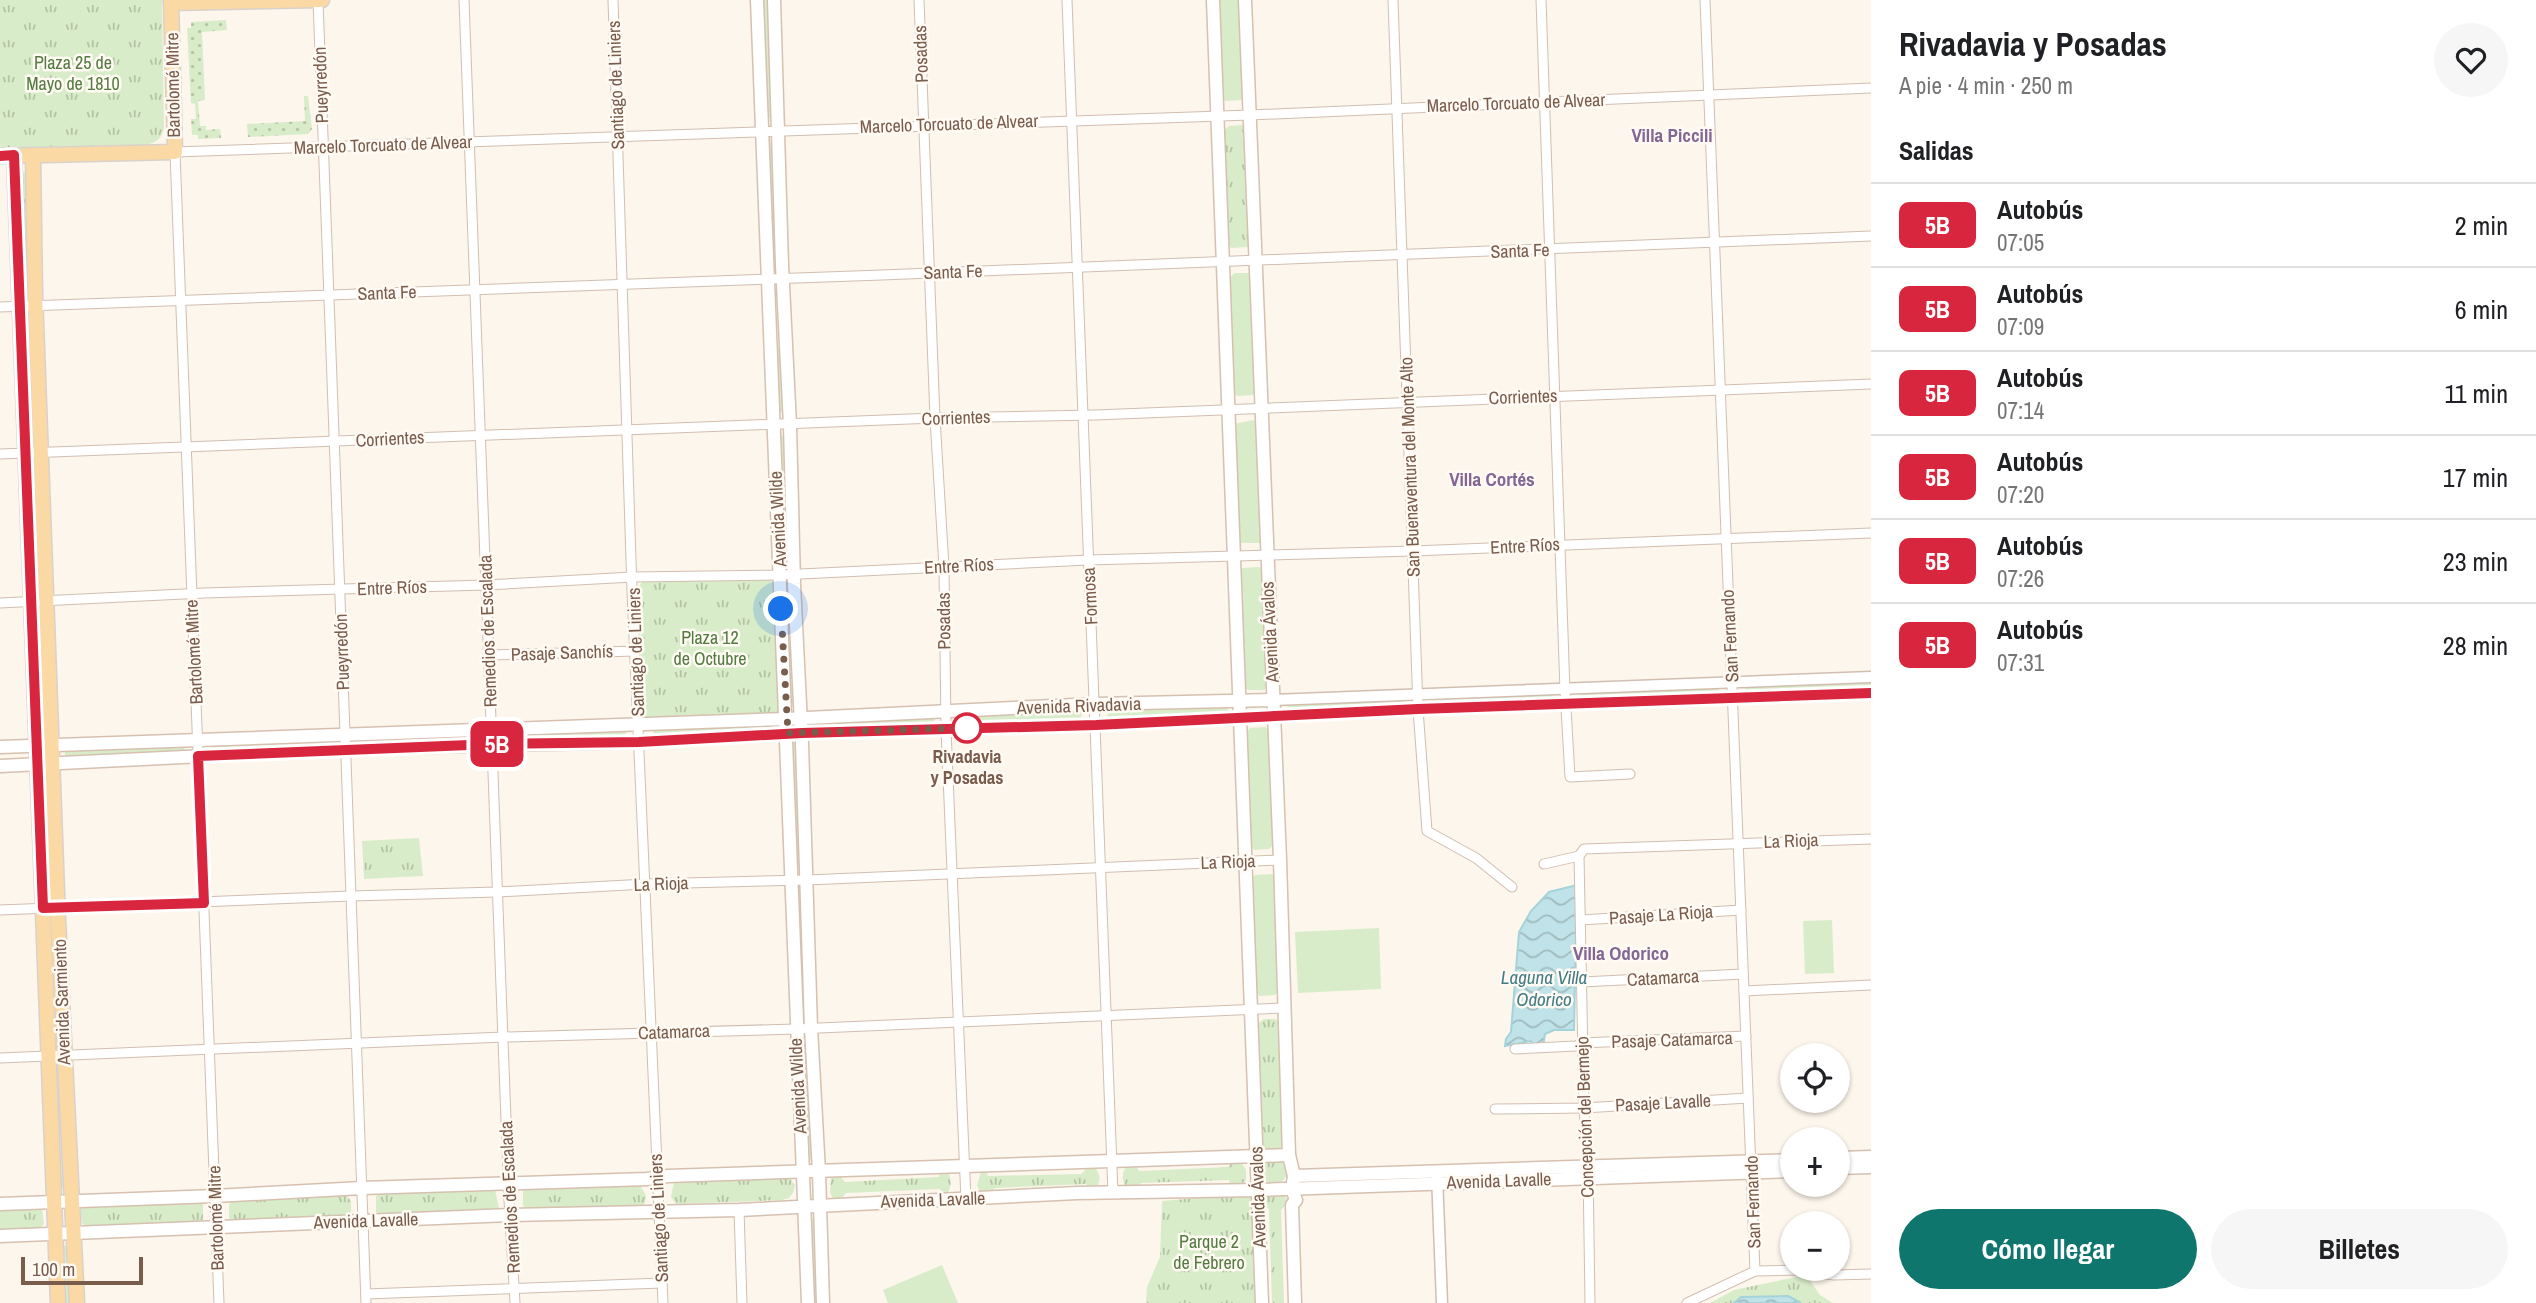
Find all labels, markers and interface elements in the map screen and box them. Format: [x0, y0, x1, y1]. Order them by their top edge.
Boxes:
street label: Santiago de Liniers [601, 20, 630, 150]
text: Rivadavia y Posadas [1899, 22, 2167, 66]
button: heart [2434, 23, 2508, 97]
street label: Posadas [907, 25, 934, 83]
street label: Bartolomé Mitre [159, 32, 186, 138]
street label: Pueyrredón [307, 46, 334, 124]
park label: Plaza 25 de Mayo de 1810 [26, 50, 120, 96]
text: A pie · 4 min · 250 m [1899, 70, 2073, 101]
street label: Marcelo Torcuato de Alvear [1426, 87, 1606, 118]
street label: Marcelo Torcuato de Alvear [859, 108, 1039, 139]
district label: Villa Piccili [1631, 122, 1713, 148]
street label: Marcelo Torcuato de Alvear [293, 129, 473, 160]
text: Salidas [1899, 133, 1974, 168]
text: Autobús [1997, 192, 2083, 227]
text: 2 min [2455, 208, 2508, 243]
text: 5B [1925, 209, 1950, 241]
text: 07:05 [1997, 227, 2044, 258]
street label: Santa Fe [1490, 237, 1550, 264]
street label: Santa Fe [923, 258, 983, 285]
text: Autobús [1997, 276, 2083, 311]
street label: Santa Fe [357, 279, 417, 306]
text: 6 min [2455, 292, 2508, 327]
text: 5B [1925, 293, 1950, 325]
text: 07:09 [1997, 311, 2044, 342]
street label: San Buenaventura del Monte Alto [1393, 357, 1426, 577]
text: Autobús [1997, 360, 2083, 395]
text: 11 min [2444, 376, 2508, 411]
text: 5B [1925, 377, 1950, 409]
street label: Corrientes [1488, 383, 1558, 410]
text: 07:14 [1997, 395, 2044, 426]
street label: Corrientes [921, 404, 991, 431]
street label: Corrientes [355, 424, 425, 453]
text: Autobús [1997, 444, 2083, 479]
text: 17 min [2443, 460, 2508, 495]
text: 5B [1925, 461, 1950, 493]
district label: Villa Cortés [1449, 466, 1535, 492]
street label: Avenida Wilde [763, 471, 793, 568]
text: 07:20 [1997, 479, 2044, 510]
text: Autobús [1997, 528, 2083, 563]
street label: Entre Ríos [1490, 531, 1560, 560]
text: 23 min [2443, 544, 2508, 579]
text: 5B [1925, 545, 1950, 577]
street label: Entre Ríos [924, 551, 994, 580]
street label: Remedios de Escalada [472, 554, 503, 708]
text: 07:26 [1997, 563, 2044, 594]
street label: Formosa [1076, 567, 1103, 625]
street label: Entre Ríos [357, 574, 427, 601]
street label: Avenida Ávalos [1254, 581, 1285, 684]
street label: Santiago de Liniers [621, 587, 650, 717]
street label: San Fernando [1715, 589, 1744, 683]
your location [763, 591, 798, 626]
street label: Posadas [931, 592, 956, 650]
street label: Bartolomé Mitre [178, 599, 209, 705]
text: Autobús [1997, 612, 2083, 647]
street label: Pueyrredón [328, 613, 355, 691]
park label: Plaza 12 de Octubre [673, 625, 747, 671]
text: 28 min [2443, 628, 2508, 663]
text: 5B [1925, 629, 1950, 661]
street label: Pasaje Sanchís [510, 638, 614, 667]
text: 07:31 [1997, 647, 2044, 678]
street label: Avenida Rivadavia [1015, 691, 1142, 720]
marker: Rivadavia y Posadas [952, 713, 982, 743]
line badge: 5B [466, 721, 528, 767]
text: 5B [484, 728, 510, 760]
place label: Rivadavia y Posadas [930, 744, 1004, 790]
street label: La Rioja [1763, 827, 1819, 854]
street label: La Rioja [1200, 848, 1256, 875]
street label: La Rioja [633, 870, 689, 897]
street label: Pasaje La Rioja [1608, 898, 1714, 931]
street label: Avenida Sarmiento [47, 939, 76, 1066]
district label: Villa Odorico [1573, 940, 1669, 966]
street label: Catamarca [1626, 963, 1700, 992]
water label: Laguna Villa Odorico [1501, 964, 1587, 1012]
street label: Catamarca [637, 1018, 710, 1045]
street label: Pasaje Catamarca [1611, 1025, 1733, 1054]
street label: Concepción del Bermejo [1569, 1036, 1600, 1198]
street label: Avenida Wilde [783, 1038, 813, 1135]
map controls [1780, 1043, 1850, 1281]
button: locate [1780, 1043, 1850, 1113]
street label: Pasaje Lavalle [1614, 1088, 1712, 1117]
street label: Remedios de Escalada [493, 1120, 526, 1274]
button: + [1780, 1127, 1850, 1197]
street label: Avenida Ávalos [1243, 1146, 1272, 1249]
street label: Santiago de Liniers [643, 1153, 674, 1283]
street label: San Fernando [1738, 1155, 1767, 1249]
street label: Bartolomé Mitre [201, 1165, 230, 1271]
street label: Avenida Lavalle [1445, 1166, 1552, 1195]
street label: Avenida Lavalle [879, 1185, 986, 1214]
street label: Avenida Lavalle [312, 1206, 419, 1235]
button: Cómo llegar [1899, 1209, 2197, 1289]
button: Billetes [2211, 1209, 2508, 1289]
button: − [1780, 1211, 1850, 1281]
park label: Parque 2 de Febrero [1173, 1229, 1245, 1275]
scale bar [21, 1254, 144, 1286]
text: 100 m [32, 1256, 75, 1282]

